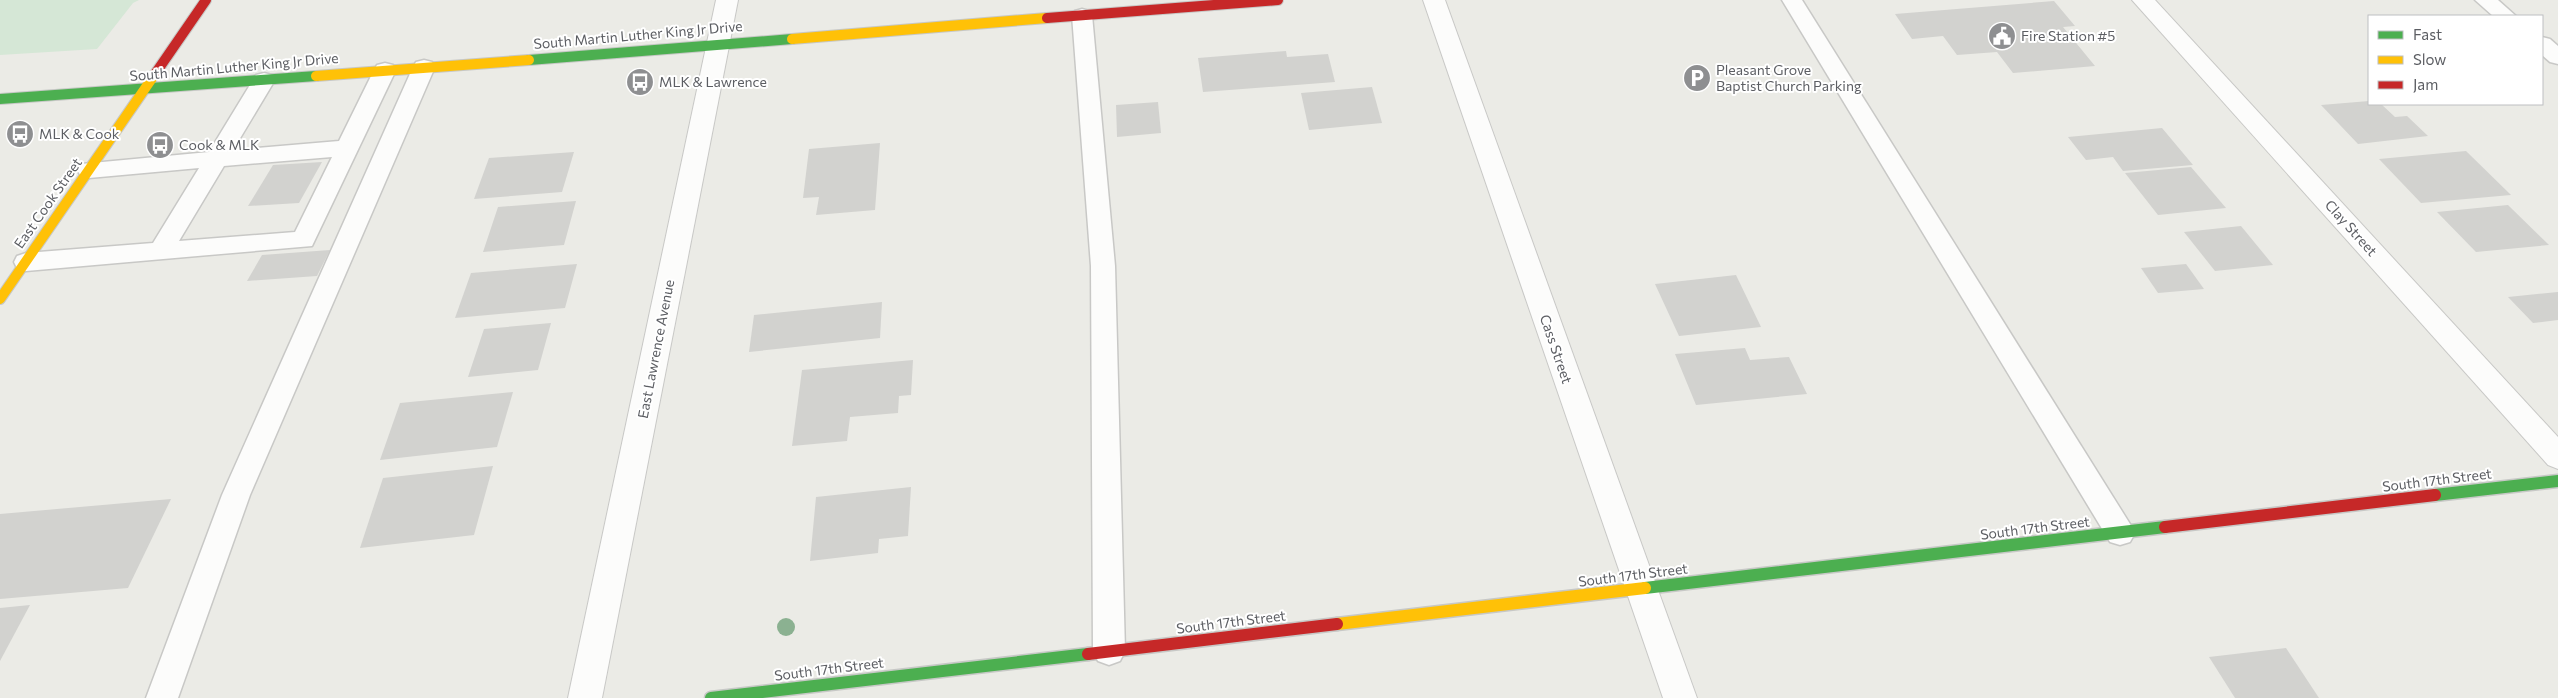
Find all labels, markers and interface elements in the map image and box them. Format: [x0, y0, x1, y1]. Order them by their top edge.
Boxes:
legend [2368, 15, 2543, 105]
street label: South Martin Luther King Jr Drive [533, 17, 743, 52]
public building icon: Fire Station #5 [1987, 21, 2017, 51]
text: Fast [2413, 25, 2442, 43]
place label: Fire Station #5 [2021, 27, 2115, 44]
street label: South Martin Luther King Jr Drive [129, 49, 339, 84]
text: Slow [2413, 50, 2446, 68]
place label: Pleasant Grove Baptist Church Parking [1716, 61, 1862, 94]
parking icon: Pleasant Grove Baptist Church Parking [1682, 63, 1712, 93]
bus stop icon: MLK & Lawrence [625, 67, 655, 97]
place label: MLK & Lawrence [659, 73, 767, 90]
text: Jam [2413, 75, 2438, 93]
bus stop icon: MLK & Cook [5, 119, 35, 149]
place label: MLK & Cook [39, 125, 120, 142]
bus stop icon: Cook & MLK [145, 130, 175, 160]
place label: Cook & MLK [179, 136, 259, 153]
street label: East Cook Street [10, 154, 85, 251]
street label: Clay Street [2322, 196, 2381, 259]
street label: East Lawrence Avenue [634, 278, 677, 420]
street label: Cass Street [1537, 312, 1576, 386]
street label: South 17th Street [2381, 464, 2493, 495]
street label: South 17th Street [1979, 512, 2091, 543]
street label: South 17th Street [1577, 559, 1689, 590]
street label: South 17th Street [1175, 606, 1287, 637]
street label: South 17th Street [773, 653, 885, 684]

